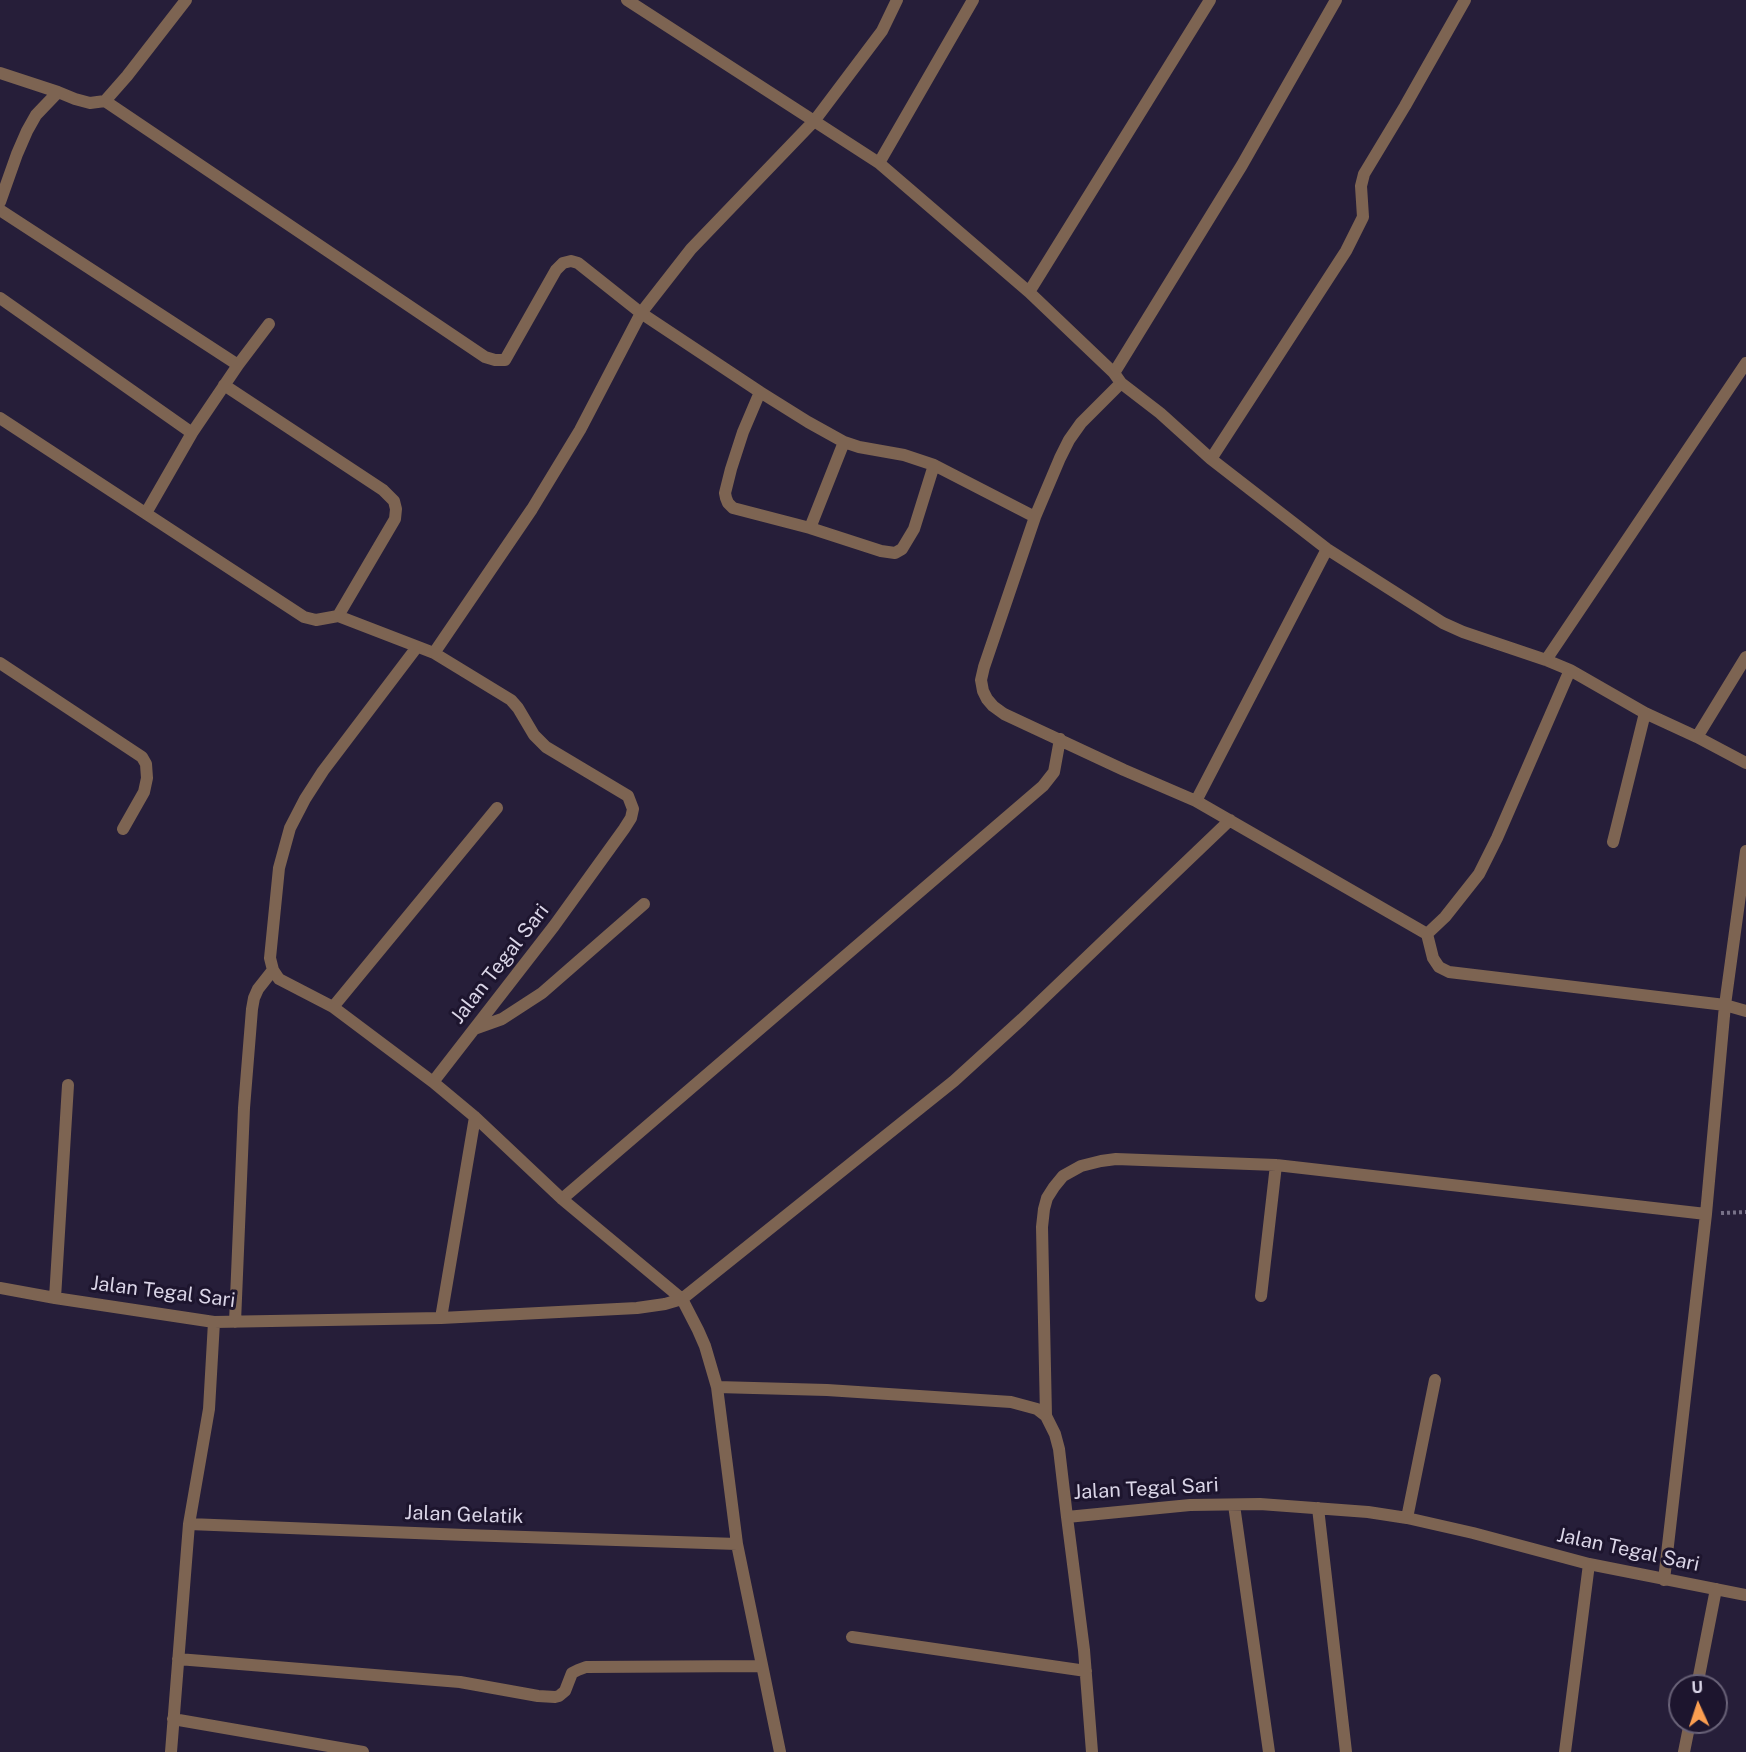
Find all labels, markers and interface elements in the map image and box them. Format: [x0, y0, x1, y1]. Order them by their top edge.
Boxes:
street label: Jalan Tegal Sari [446, 899, 554, 1029]
street label: Jalan Tegal Sari [89, 1271, 237, 1313]
street label: Jalan Tegal Sari [1073, 1473, 1219, 1505]
street label: Jalan Gelatik [404, 1501, 524, 1529]
street label: Jalan Tegal Sari [1554, 1523, 1702, 1577]
north arrow [1668, 1674, 1728, 1734]
text: U [1691, 1678, 1703, 1697]

